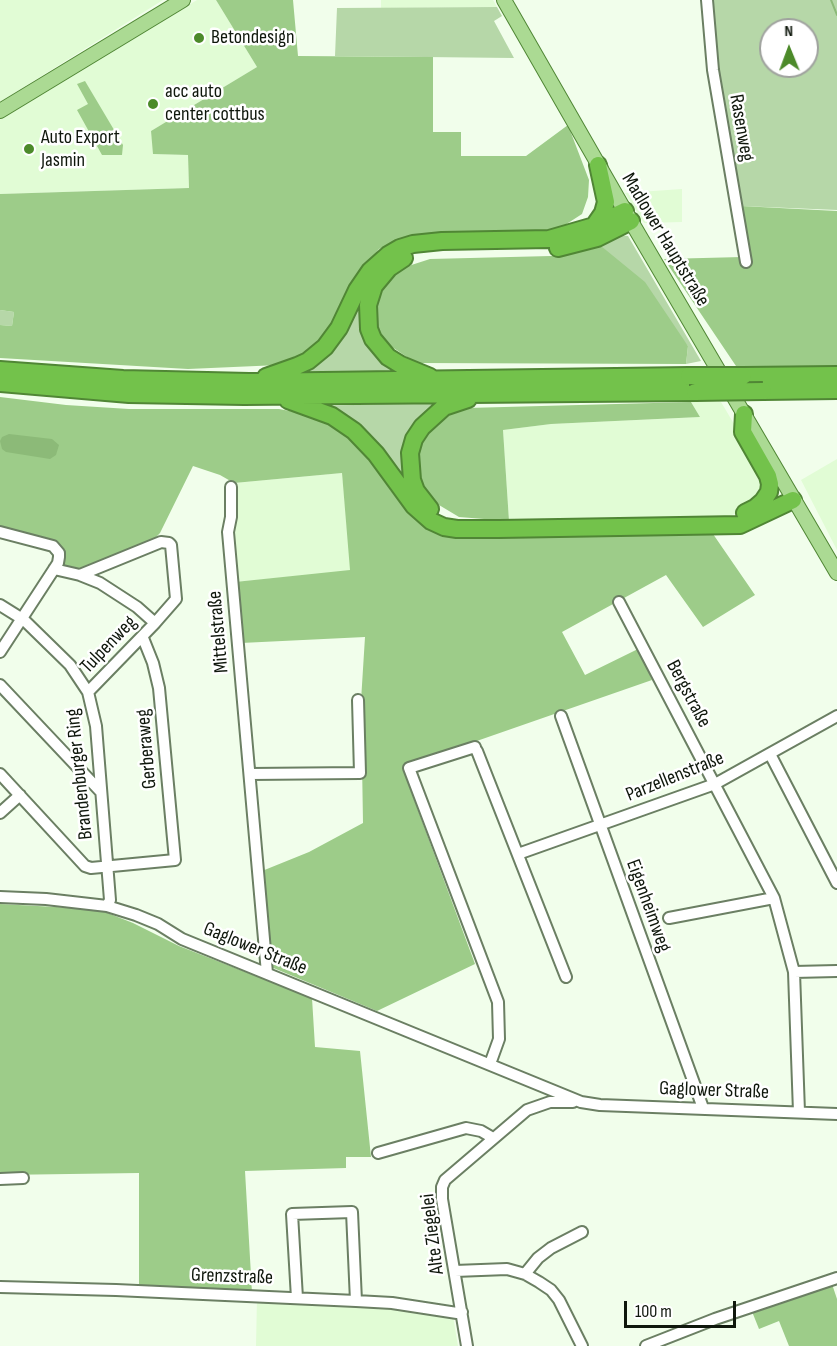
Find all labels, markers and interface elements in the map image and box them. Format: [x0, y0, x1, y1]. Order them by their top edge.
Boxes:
north arrow [759, 18, 819, 78]
text: N [784, 22, 793, 41]
place label: Betondesign [211, 26, 294, 50]
marker: Betondesign [192, 31, 206, 45]
place label: acc auto center cottbus [165, 80, 265, 127]
street label: Rasenweg [723, 93, 759, 163]
marker: acc auto center cottbus [146, 97, 160, 111]
place label: Auto Export Jasmin [41, 126, 120, 173]
marker: Auto Export Jasmin [22, 142, 36, 156]
street label: Madlower Hauptstraße [616, 169, 714, 311]
street label: Mittelstraße [203, 590, 235, 674]
street label: Tulpenweg [76, 611, 142, 679]
street label: Bergstraße [660, 656, 716, 732]
street label: Brandenburger Ring [61, 707, 99, 841]
street label: Gerberaweg [132, 708, 162, 790]
street label: Parzellenstraße [623, 746, 727, 808]
street label: Eigenheimweg [620, 856, 676, 956]
street label: Gaglower Straße [200, 917, 310, 981]
street label: Gaglower Straße [659, 1077, 769, 1105]
street label: Alte Ziegelei [416, 1192, 450, 1276]
street label: Grenzstraße [191, 1264, 273, 1290]
scale bar [627, 1289, 740, 1327]
text: 100 m [635, 1301, 672, 1322]

